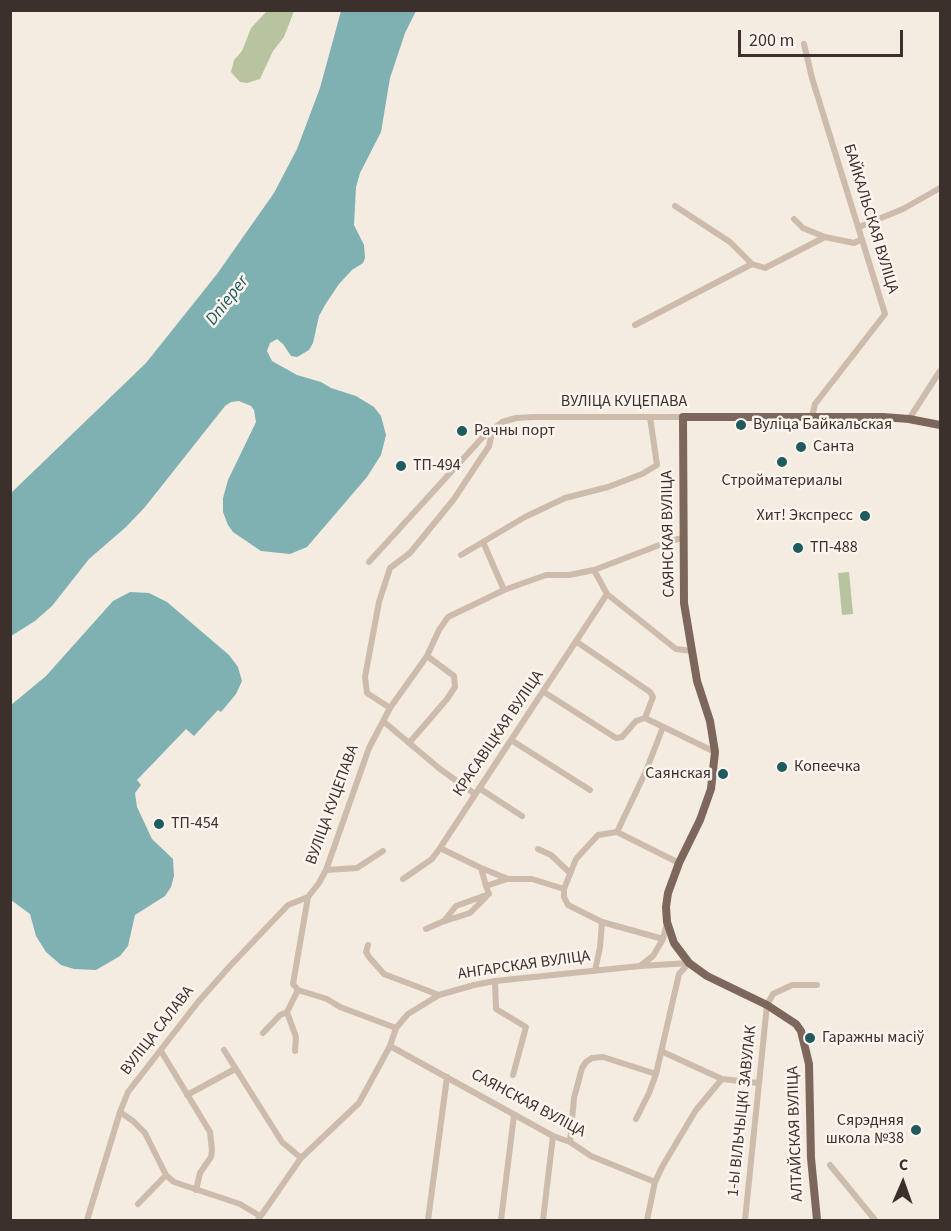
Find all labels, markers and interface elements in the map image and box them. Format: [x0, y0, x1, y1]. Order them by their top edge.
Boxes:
scale bar [741, 18, 906, 56]
text: 200 m [749, 28, 794, 53]
street label: БАЙКАЛЬСКАЯ ВУЛІЦА [838, 142, 902, 296]
water label: Dnieper [202, 272, 254, 330]
street label: ВУЛІЦА КУЦЕПАВА [561, 392, 687, 412]
place label: Вуліца Байкальская [753, 415, 892, 435]
marker: Вуліца Байкальская [734, 418, 748, 432]
place label: Рачны порт [474, 421, 555, 441]
marker: Рачны порт [455, 424, 469, 438]
place label: Санта [813, 437, 854, 457]
marker: Санта [794, 440, 808, 454]
marker: Стройматериалы [775, 455, 789, 469]
place label: ТП-494 [413, 456, 461, 476]
marker: ТП-494 [394, 459, 408, 473]
street label: САЯНСКАЯ ВУЛІЦА [658, 470, 680, 598]
place label: Стройматериалы [722, 471, 842, 491]
place label: Хит! Экспресс [757, 506, 853, 526]
marker: Хит! Экспресс [858, 509, 872, 523]
place label: ТП-488 [810, 538, 858, 558]
marker: ТП-488 [791, 541, 805, 555]
street label: КРАСАВІЦКАЯ ВУЛІЦА [450, 667, 548, 801]
street label: ВУЛІЦА КУЦЕПАВА [302, 742, 364, 868]
place label: Копеечка [794, 757, 861, 777]
marker: Копеечка [775, 760, 789, 774]
place label: Саянская [645, 764, 711, 784]
marker: Саянская [716, 767, 730, 781]
place label: ТП-454 [171, 814, 219, 834]
marker: ТП-454 [152, 817, 166, 831]
street label: АНГАРСКАЯ ВУЛІЦА [457, 947, 591, 985]
street label: ВУЛІЦА САЛАВА [117, 983, 199, 1079]
street label: 1-Ы ВІЛЬЧЫЦКІ ЗАВУЛАК [724, 1024, 762, 1198]
place label: Гаражны масіў [822, 1028, 924, 1048]
marker: Гаражны масіў [803, 1031, 817, 1045]
street label: САЯНСКАЯ ВУЛІЦА [467, 1066, 589, 1142]
street label: АЛТАЙСКАЯ ВУЛІЦА [784, 1066, 808, 1202]
place label: Сярэдняя школа №38 [826, 1111, 904, 1149]
marker: Сярэдняя школа №38 [909, 1123, 923, 1137]
north arrow [873, 1153, 933, 1213]
text: С [899, 1154, 909, 1176]

